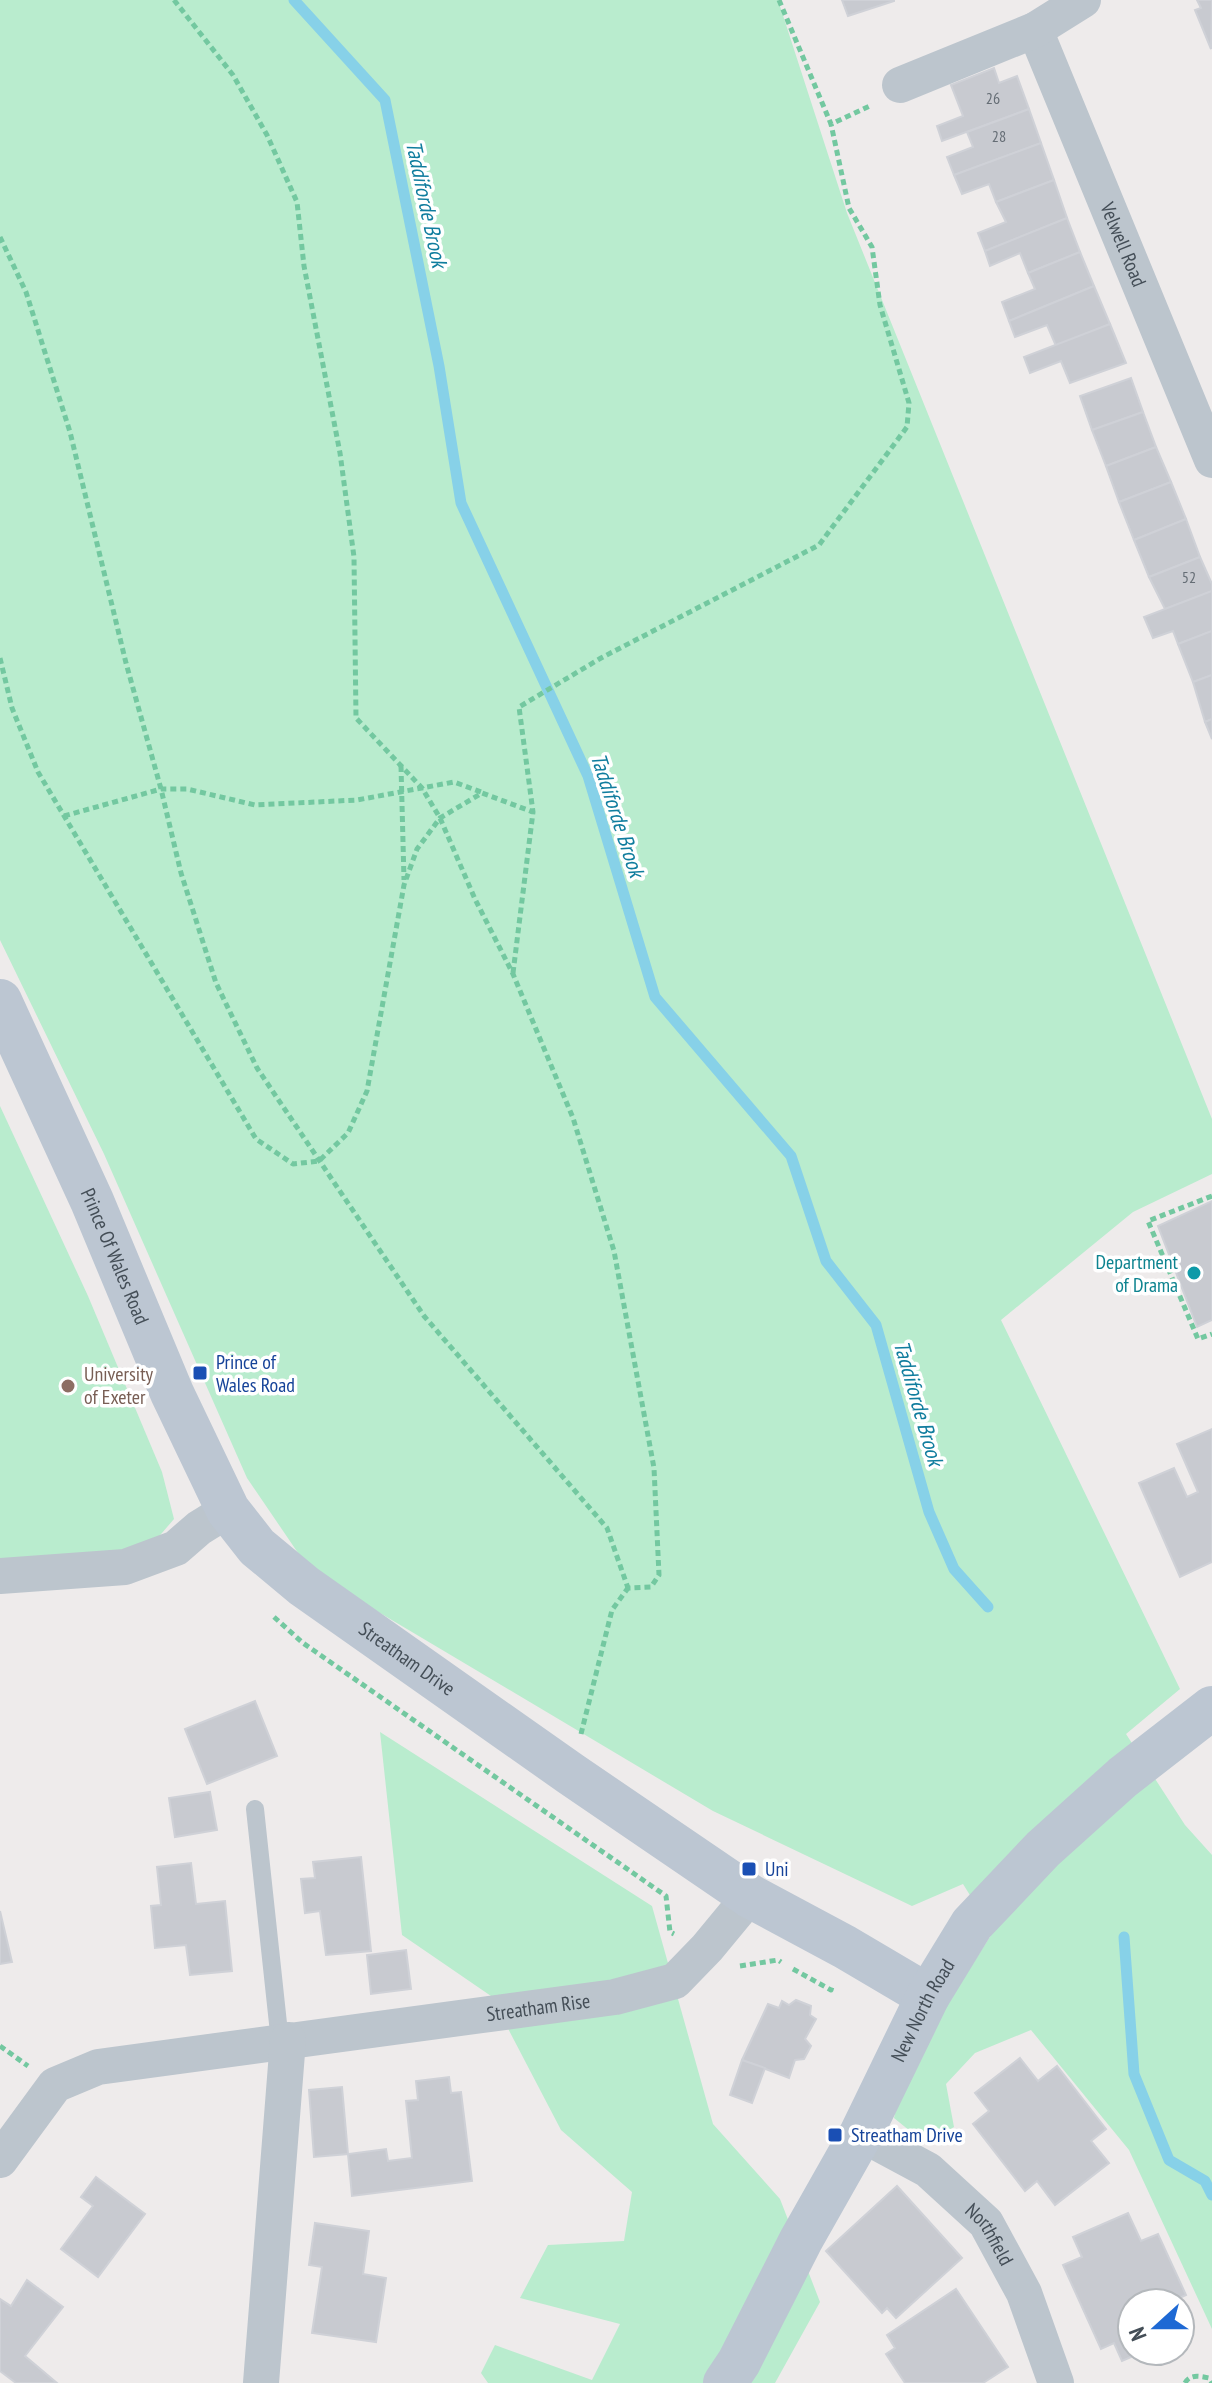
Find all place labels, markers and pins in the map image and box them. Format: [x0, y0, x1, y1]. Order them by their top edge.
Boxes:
place label: Department of Drama [1096, 1249, 1178, 1298]
marker: Department of Drama [1185, 1264, 1203, 1282]
place label: Prince of Wales Road [216, 1349, 295, 1398]
place label: University of Exeter [84, 1361, 154, 1410]
marker: Prince of Wales Road [191, 1364, 209, 1382]
marker: University of Exeter [59, 1377, 77, 1395]
place label: Uni [765, 1856, 789, 1882]
marker: Uni [740, 1860, 758, 1878]
place label: Streatham Drive [851, 2122, 963, 2148]
marker: Streatham Drive [826, 2126, 844, 2144]

